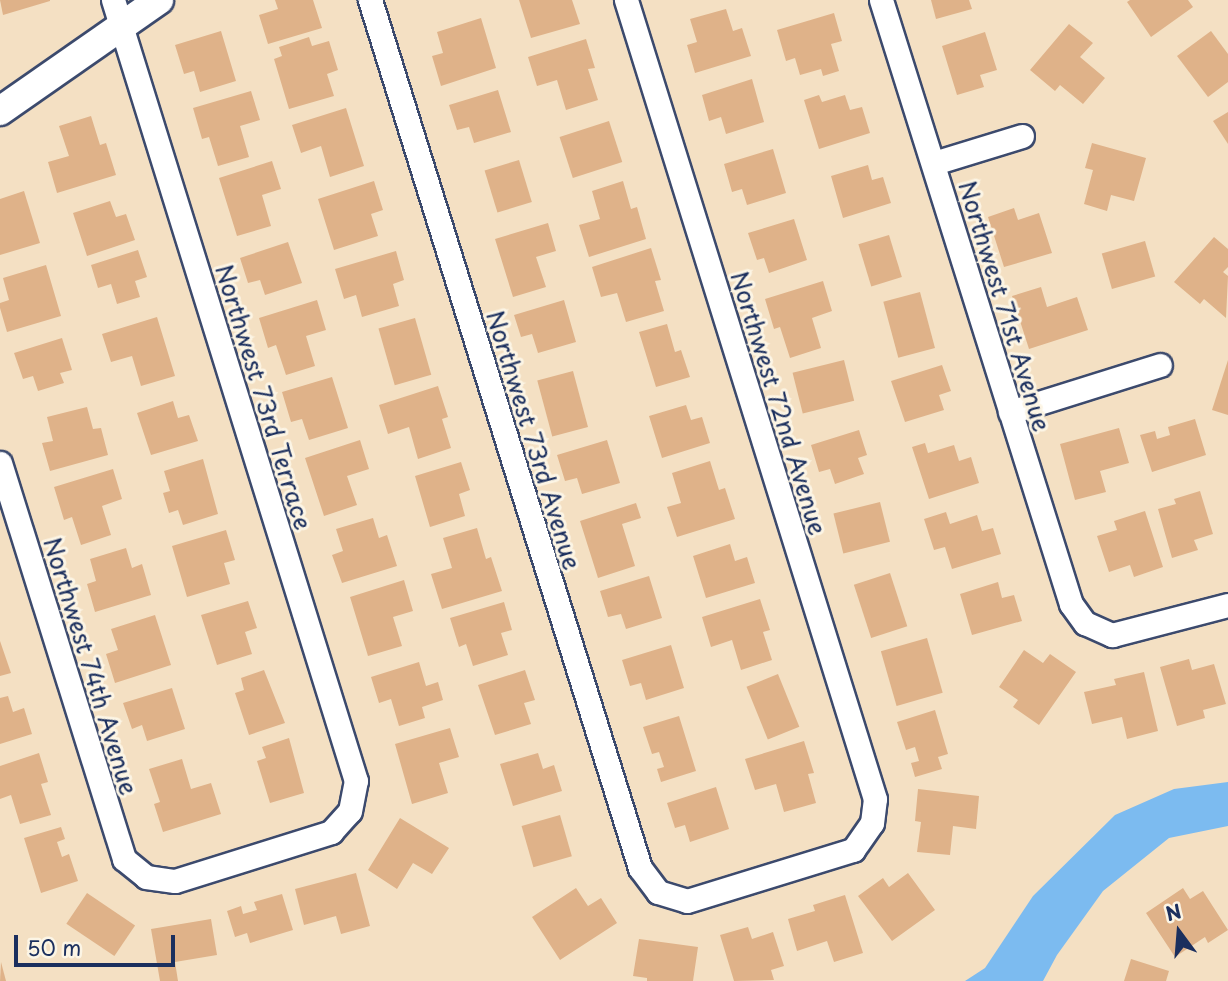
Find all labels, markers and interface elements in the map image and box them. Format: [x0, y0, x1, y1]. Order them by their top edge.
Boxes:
street label: Northwest 71st Avenue [953, 176, 1057, 436]
street label: Northwest 73rd Terrace [210, 261, 318, 533]
street label: Northwest 72nd Avenue [725, 267, 833, 539]
street label: Northwest 73rd Avenue [481, 306, 587, 574]
street label: Northwest 74th Avenue [38, 533, 144, 799]
text: N [1162, 896, 1184, 927]
north arrow [1144, 897, 1214, 967]
scale bar [18, 922, 178, 966]
text: 50 m [27, 931, 81, 963]

